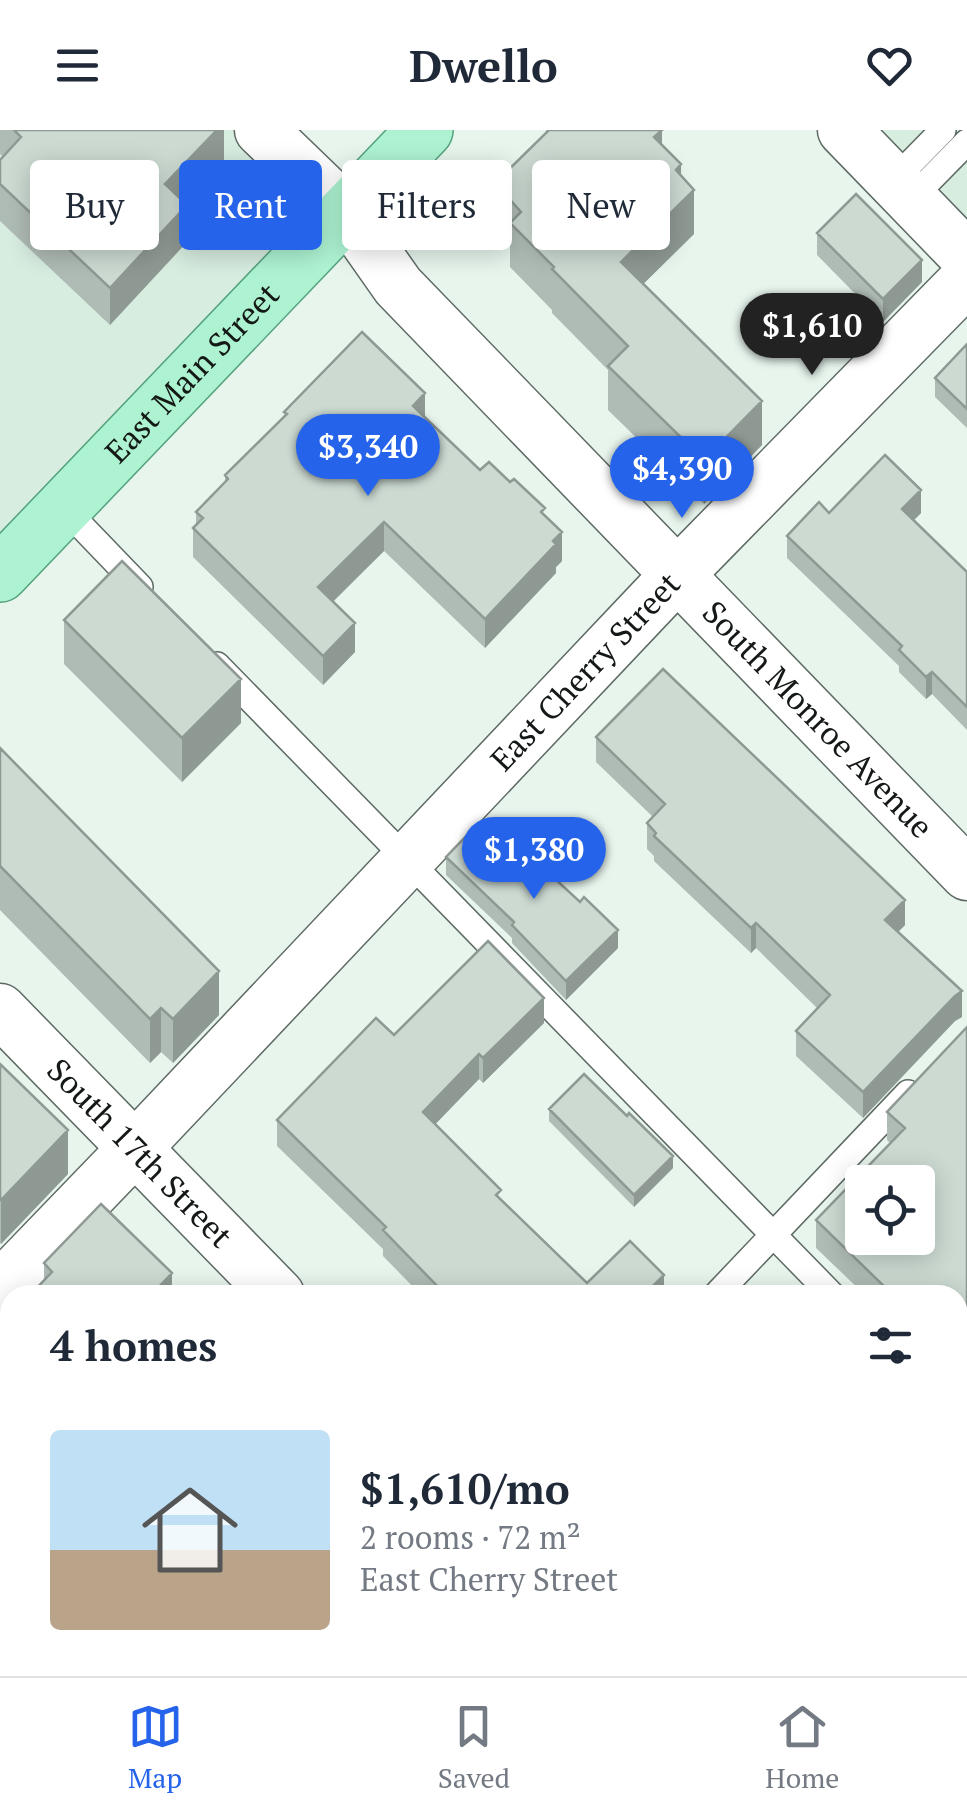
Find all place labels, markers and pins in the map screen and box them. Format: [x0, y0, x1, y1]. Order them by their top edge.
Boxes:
pin: $1,610 [731, 293, 893, 378]
pin: $3,340 [287, 414, 449, 499]
pin: $4,390 [601, 436, 763, 521]
pin: $1,380 [453, 817, 615, 902]

